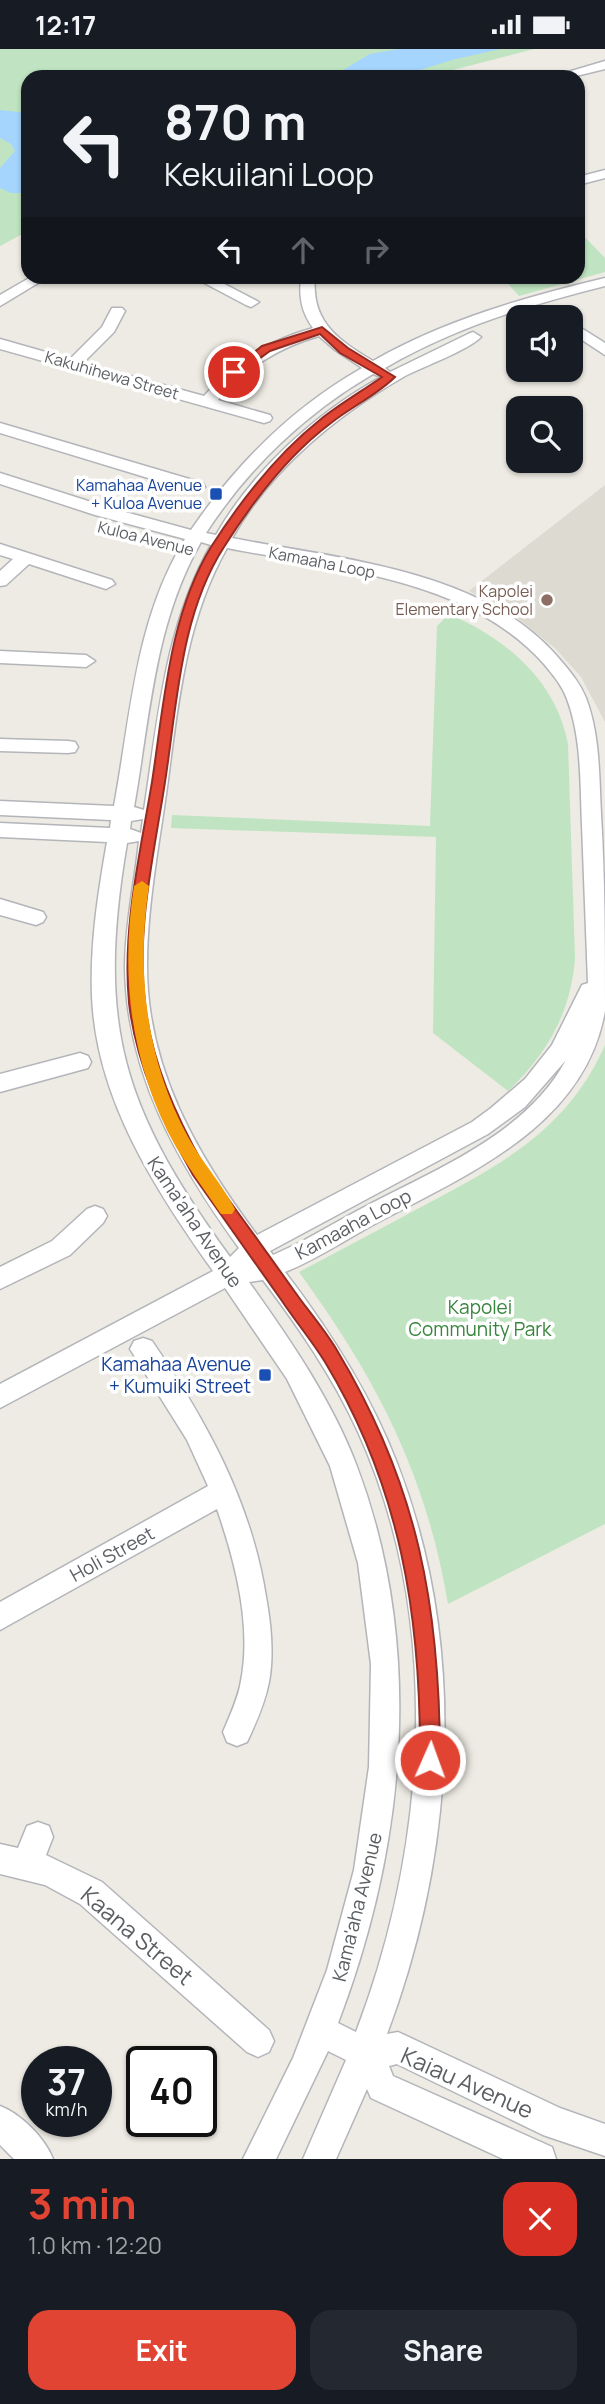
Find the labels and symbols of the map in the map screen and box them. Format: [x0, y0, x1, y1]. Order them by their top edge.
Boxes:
pin [204, 342, 264, 402]
street label: Kakuhihewa Street [42, 345, 182, 405]
place label: Kamahaa Avenue + Kuloa Avenue [76, 474, 202, 514]
marker: Kamahaa Avenue + Kuloa Avenue [208, 486, 224, 502]
street label: Kuloa Avenue [96, 515, 196, 561]
street label: Kamaaha Loop [267, 541, 377, 583]
place label: Kapolei Elementary School [395, 580, 533, 620]
marker: Kapolei Elementary School [539, 592, 555, 608]
street label: Kama'aha Avenue [141, 1151, 249, 1293]
street label: Kamaaha Loop [290, 1182, 416, 1266]
park label: Kapolei Community Park [408, 1294, 552, 1342]
place label: Kamahaa Avenue + Kumuiki Street [101, 1351, 251, 1399]
marker: Kamahaa Avenue + Kumuiki Street [257, 1367, 273, 1383]
street label: Holi Street [65, 1520, 159, 1588]
position arrow [393, 1723, 467, 1797]
street label: Kama'aha Avenue [326, 1830, 388, 1984]
street label: Kaana Street [75, 1879, 201, 1992]
street label: Kaiau Avenue [396, 2039, 539, 2125]
speed limit sign: 40 [126, 2046, 217, 2137]

